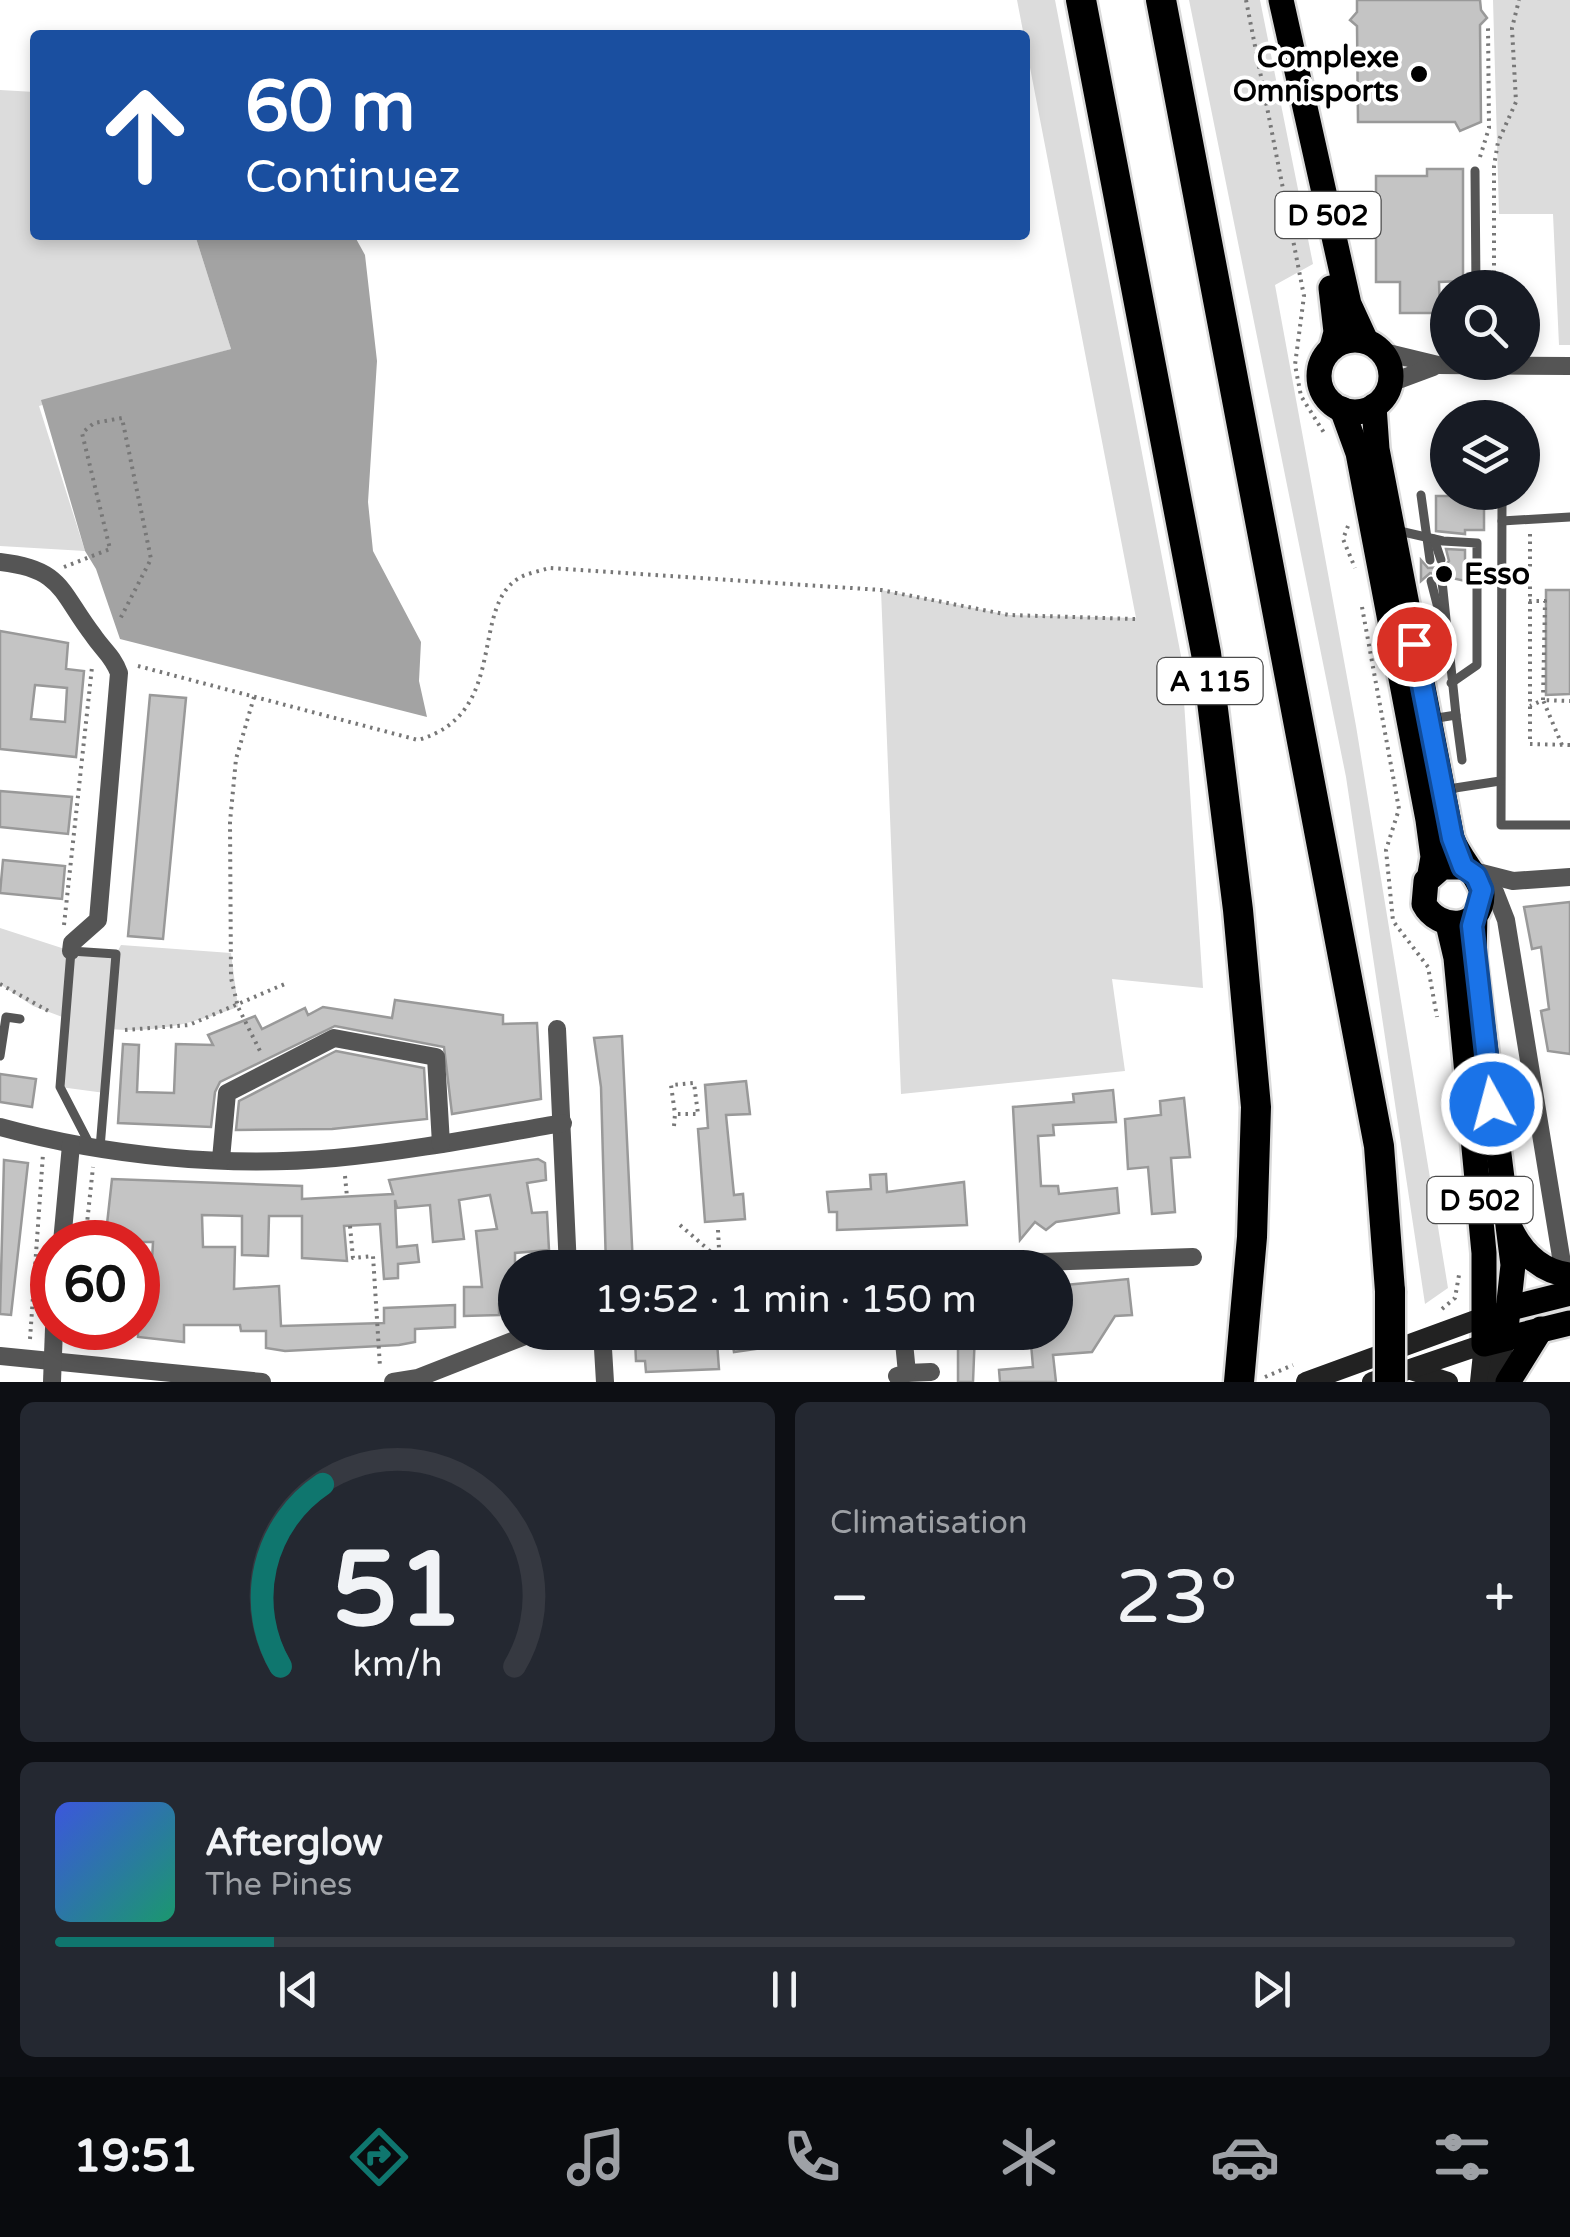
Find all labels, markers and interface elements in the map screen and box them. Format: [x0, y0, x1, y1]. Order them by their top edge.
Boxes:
place label: Complexe Omnisports [1233, 39, 1399, 110]
marker: Complexe Omnisports [1408, 63, 1430, 85]
text: 60 m [245, 66, 415, 150]
icon: ahead [80, 70, 210, 200]
text: Continuez [245, 151, 461, 205]
road number: D 502 [1276, 192, 1380, 238]
map controls [1430, 270, 1540, 510]
button: search [1430, 270, 1540, 380]
button: layers [1430, 400, 1540, 510]
place label: Esso [1464, 556, 1530, 593]
marker: Esso [1433, 563, 1455, 585]
pin [1372, 602, 1457, 687]
icon: arrive [1387, 617, 1442, 672]
road number: A 115 [1158, 658, 1262, 704]
position arrow [1440, 1052, 1544, 1156]
road number: D 502 [1428, 1177, 1532, 1223]
speed limit sign: 60 [30, 1220, 160, 1350]
text: 19:52 · 1 min · 150 m [594, 1277, 977, 1323]
text: Climatisation [830, 1504, 1027, 1542]
text: 51 [332, 1529, 463, 1654]
text: 23° [1115, 1553, 1238, 1643]
text: − [830, 1566, 869, 1632]
text: + [1484, 1566, 1515, 1632]
text: km/h [353, 1643, 442, 1686]
text: Afterglow [205, 1820, 383, 1866]
text: The Pines [205, 1866, 352, 1904]
icon: previous [271, 1962, 326, 2017]
icon: pause [757, 1962, 812, 2017]
icon: next [1244, 1962, 1299, 2017]
icon: directions [344, 2122, 414, 2192]
icon: music [561, 2122, 631, 2192]
icon: phone [777, 2122, 847, 2192]
icon: climate [994, 2122, 1064, 2192]
icon: car [1210, 2122, 1280, 2192]
icon: filters [1427, 2122, 1497, 2192]
text: 19:51 [73, 2130, 198, 2184]

